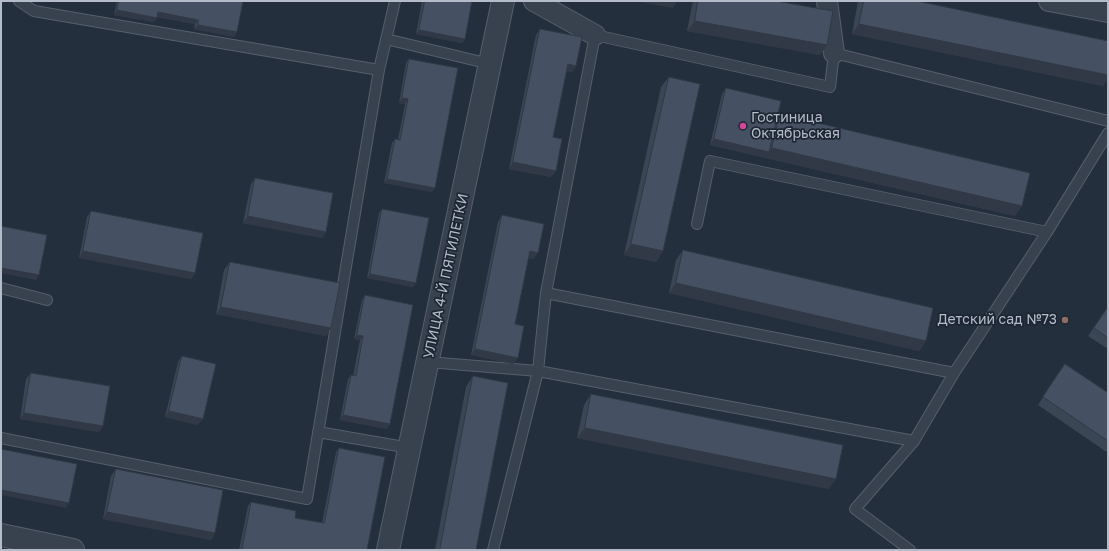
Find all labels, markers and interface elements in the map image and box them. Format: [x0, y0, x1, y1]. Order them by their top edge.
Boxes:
place label: Гостиница Октябрьская [751, 110, 840, 142]
marker: Гостиница Октябрьская [738, 121, 748, 131]
street label: УЛИЦА 4-Й ПЯТИЛЕТКИ [420, 192, 472, 360]
place label: Детский сад №73 [938, 312, 1057, 328]
marker: Детский сад №73 [1060, 315, 1070, 325]

